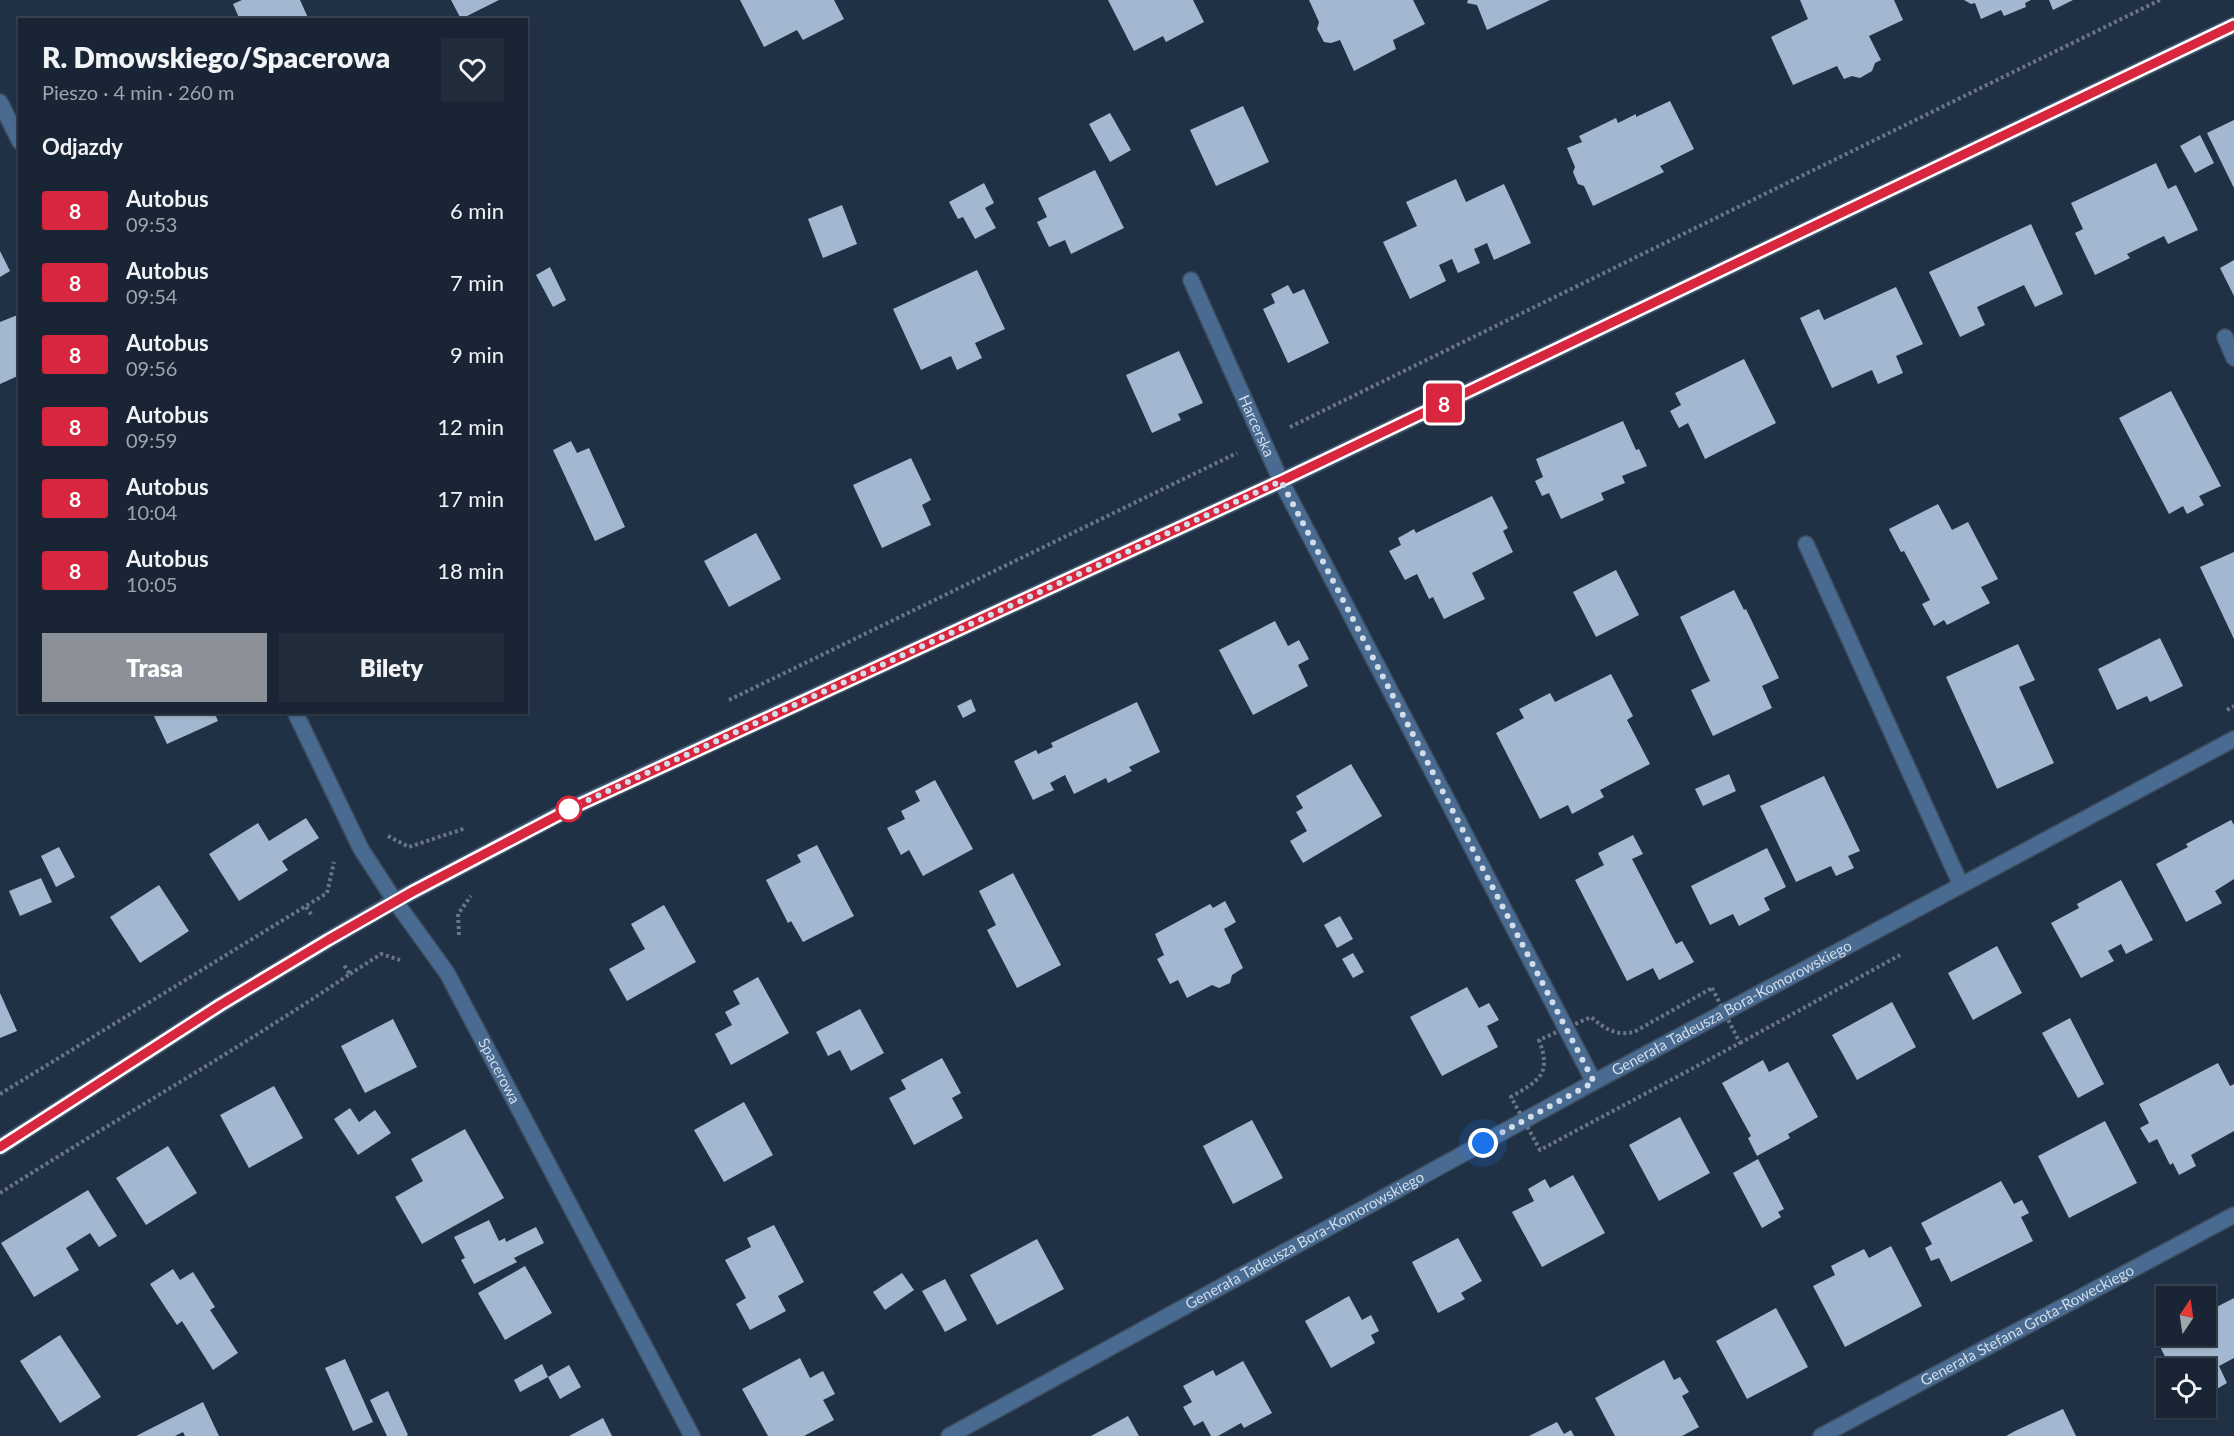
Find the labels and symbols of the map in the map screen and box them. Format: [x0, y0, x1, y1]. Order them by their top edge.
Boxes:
line badge: 8 [1424, 384, 1464, 422]
street label: Harcerska [1236, 392, 1279, 459]
unlabelled marker [556, 796, 582, 822]
street label: Generała Tadeusza Bora-Komorowskiego [1608, 936, 1854, 1079]
street label: Spacerowa [475, 1035, 524, 1106]
your location [1468, 1128, 1498, 1158]
street label: Generała Tadeusza Bora-Komorowskiego [1182, 1167, 1427, 1313]
street label: Generała Stefana Grota-Roweckiego [1917, 1260, 2137, 1389]
north arrow [2156, 1286, 2216, 1346]

